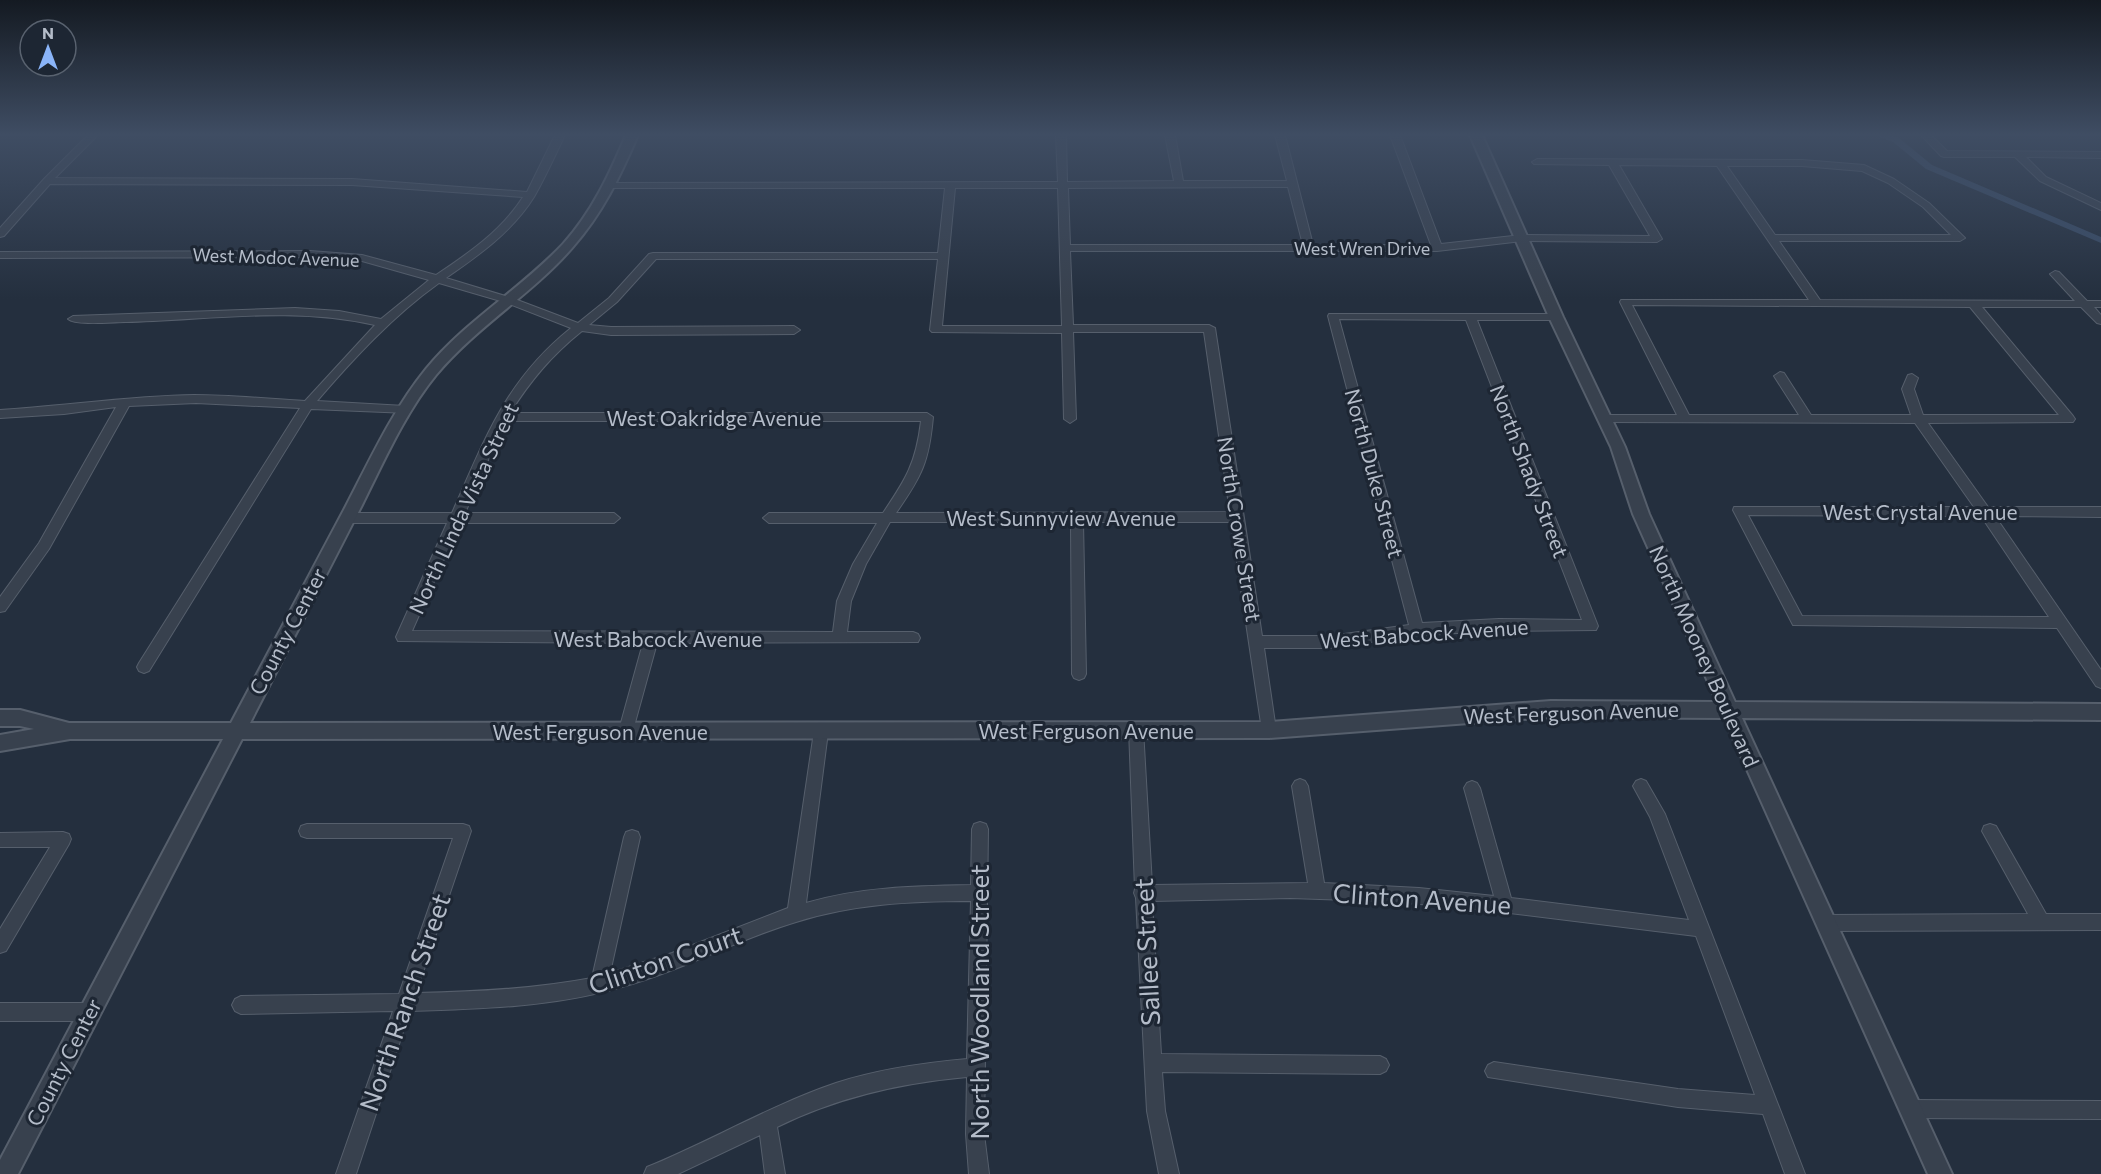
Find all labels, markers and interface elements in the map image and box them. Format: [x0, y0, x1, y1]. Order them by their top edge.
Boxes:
north arrow [18, 18, 78, 78]
text: N [42, 23, 54, 42]
street label: West Wren Drive [1294, 237, 1430, 259]
street label: West Modoc Avenue [192, 243, 360, 271]
street label: North Shady Street [1486, 381, 1574, 561]
street label: North Duke Street [1340, 386, 1410, 560]
street label: North Linda Vista Street [403, 398, 523, 618]
street label: West Oakridge Avenue [607, 405, 821, 430]
street label: North Crowe Street [1213, 435, 1267, 623]
street label: West Crystal Avenue [1822, 499, 2018, 524]
street label: West Sunnyview Avenue [946, 505, 1176, 530]
street label: North Mooney Boulevard [1645, 541, 1765, 771]
street label: County Center [243, 563, 331, 699]
street label: West Babcock Avenue [1319, 613, 1529, 653]
street label: West Babcock Avenue [554, 626, 762, 651]
street label: West Ferguson Avenue [1463, 696, 1679, 728]
street label: West Ferguson Avenue [978, 718, 1194, 743]
street label: West Ferguson Avenue [492, 719, 708, 744]
street label: North Woodland Street [963, 864, 994, 1140]
street label: Clinton Avenue [1332, 876, 1512, 920]
street label: Sallee Street [1127, 877, 1165, 1027]
street label: North Ranch Street [352, 889, 456, 1115]
street label: Clinton Court [584, 918, 746, 1000]
street label: County Center [20, 994, 106, 1130]

